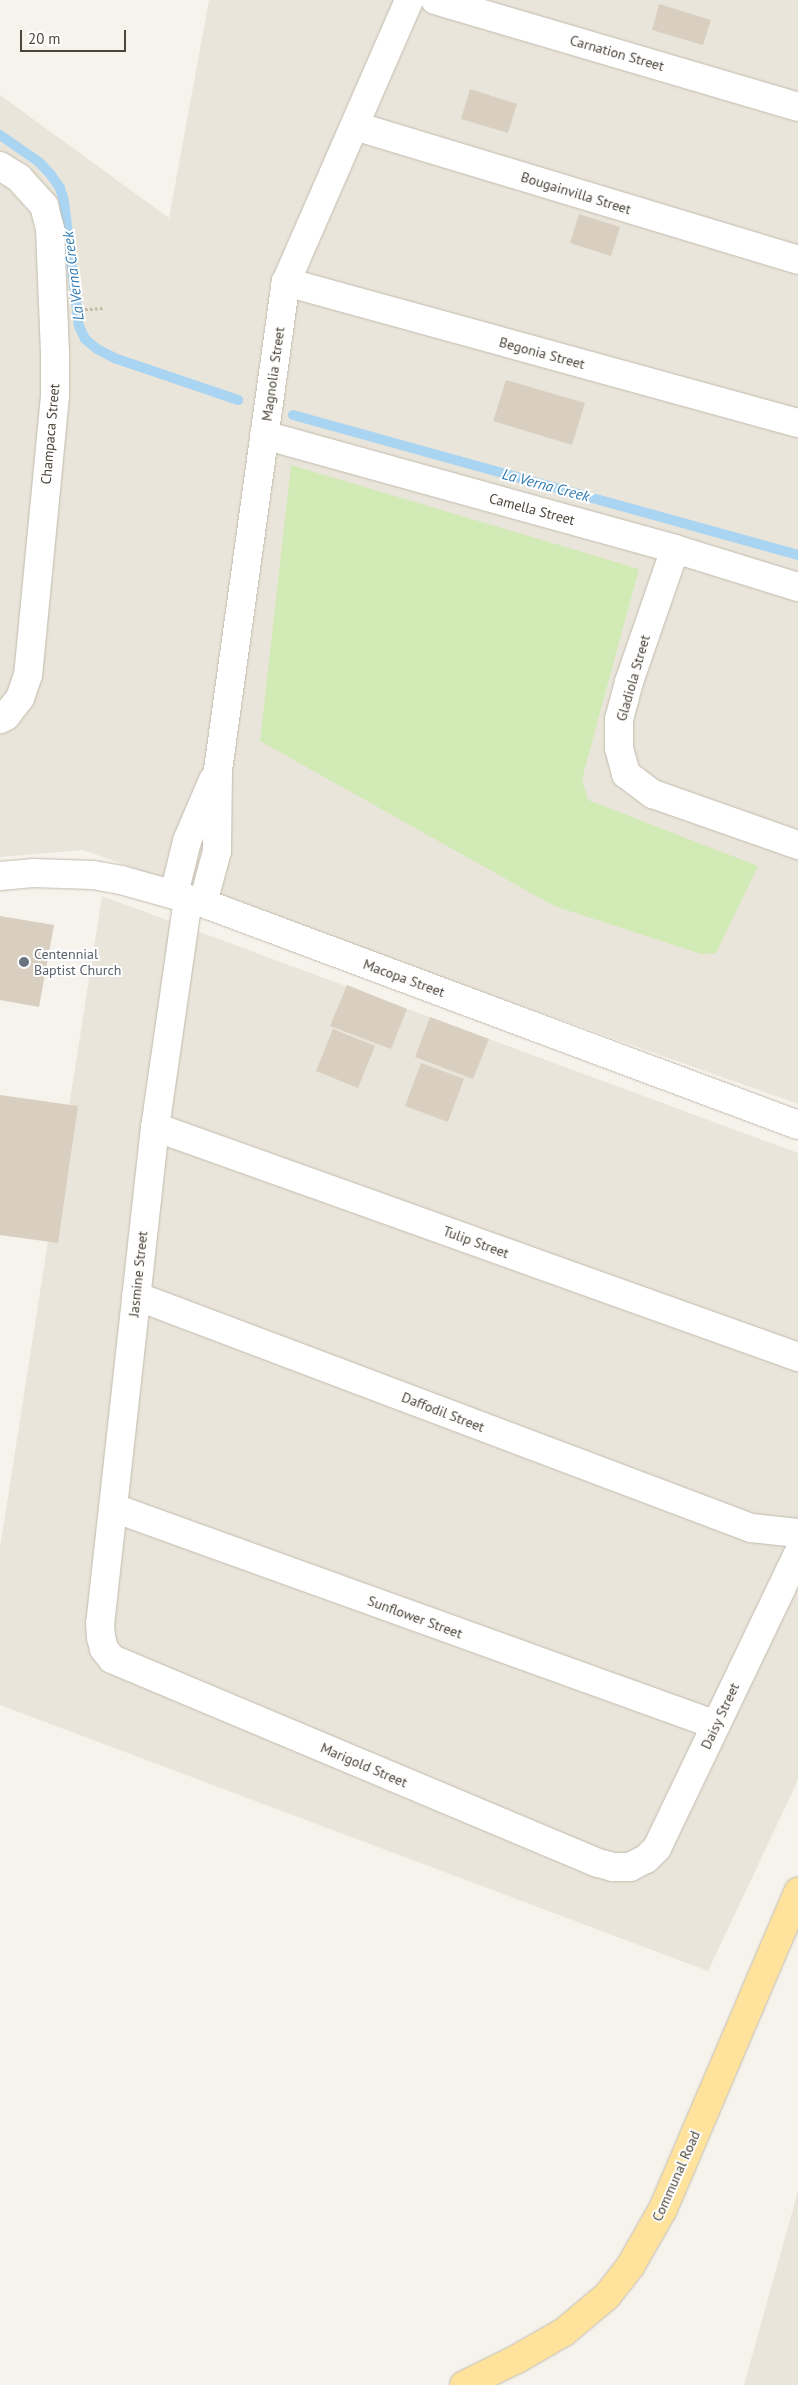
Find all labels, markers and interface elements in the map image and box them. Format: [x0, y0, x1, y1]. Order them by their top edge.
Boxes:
scale bar [22, 20, 129, 52]
text: 20 m [28, 29, 61, 48]
street label: Carnation Street [568, 32, 666, 74]
street label: Bougainvilla Street [519, 168, 633, 218]
water label: La Verna Creek [59, 230, 87, 322]
street label: Magnolia Street [258, 326, 288, 422]
street label: Begonia Street [497, 333, 587, 373]
street label: Champaca Street [37, 383, 63, 485]
water label: La Verna Creek [500, 465, 592, 505]
street label: Camella Street [487, 490, 577, 528]
street label: Gladiola Street [613, 633, 653, 723]
place label: Centennial Baptist Church [34, 946, 121, 979]
street label: Macopa Street [361, 955, 447, 1001]
marker: Centennial Baptist Church [18, 956, 30, 968]
street label: Tulip Street [441, 1222, 511, 1262]
street label: Jasmine Street [125, 1230, 151, 1318]
street label: Daffodil Street [399, 1389, 487, 1435]
street label: Sunflower Street [365, 1592, 465, 1642]
street label: Daisy Street [697, 1680, 743, 1752]
street label: Marigold Street [318, 1739, 410, 1791]
street label: Communal Road [649, 2128, 703, 2224]

